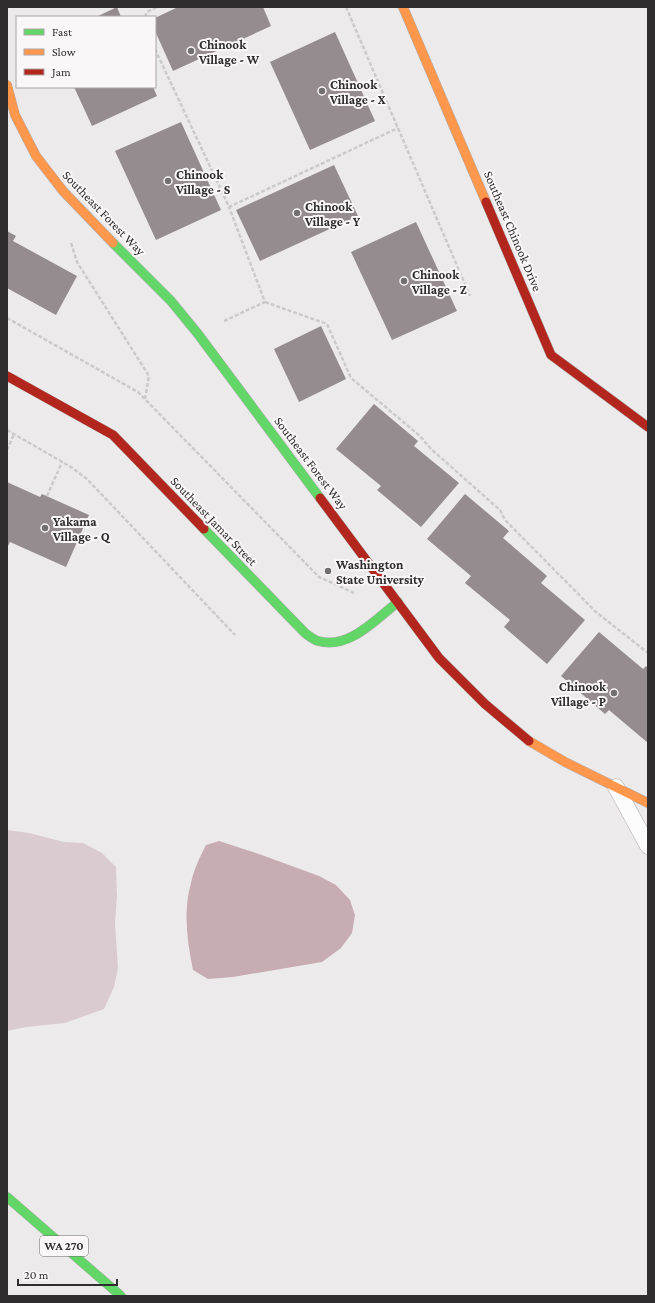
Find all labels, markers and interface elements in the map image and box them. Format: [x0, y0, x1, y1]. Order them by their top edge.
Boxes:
legend [16, 16, 156, 88]
text: Fast [52, 25, 73, 39]
place label: Chinook Village - W [198, 37, 260, 67]
text: Slow [52, 45, 76, 59]
marker: Chinook Village - W [186, 46, 196, 56]
text: Jam [51, 65, 71, 79]
place label: Chinook Village - X [329, 77, 386, 107]
marker: Chinook Village - X [317, 86, 327, 96]
street label: Southeast Forest Way [60, 167, 149, 259]
place label: Chinook Village - S [175, 167, 231, 197]
street label: Southeast Chinook Drive [481, 169, 545, 294]
marker: Chinook Village - S [163, 176, 173, 186]
place label: Chinook Village - Y [304, 199, 361, 229]
marker: Chinook Village - Y [292, 208, 302, 218]
place label: Chinook Village - Z [411, 267, 467, 297]
marker: Chinook Village - Z [399, 276, 409, 286]
street label: Southeast Forest Way [271, 414, 351, 513]
street label: Southeast Jamar Street [168, 473, 261, 569]
place label: Yakama Village - Q [52, 514, 111, 544]
marker: Yakama Village - Q [40, 523, 50, 533]
place label: Washington State University [335, 557, 424, 587]
marker: Washington State University [323, 566, 333, 576]
place label: Chinook Village - P [550, 679, 607, 709]
marker: Chinook Village - P [609, 688, 619, 698]
road number: WA 270 [40, 1236, 88, 1256]
scale bar [18, 1261, 117, 1287]
text: 20 m [24, 1268, 49, 1282]

